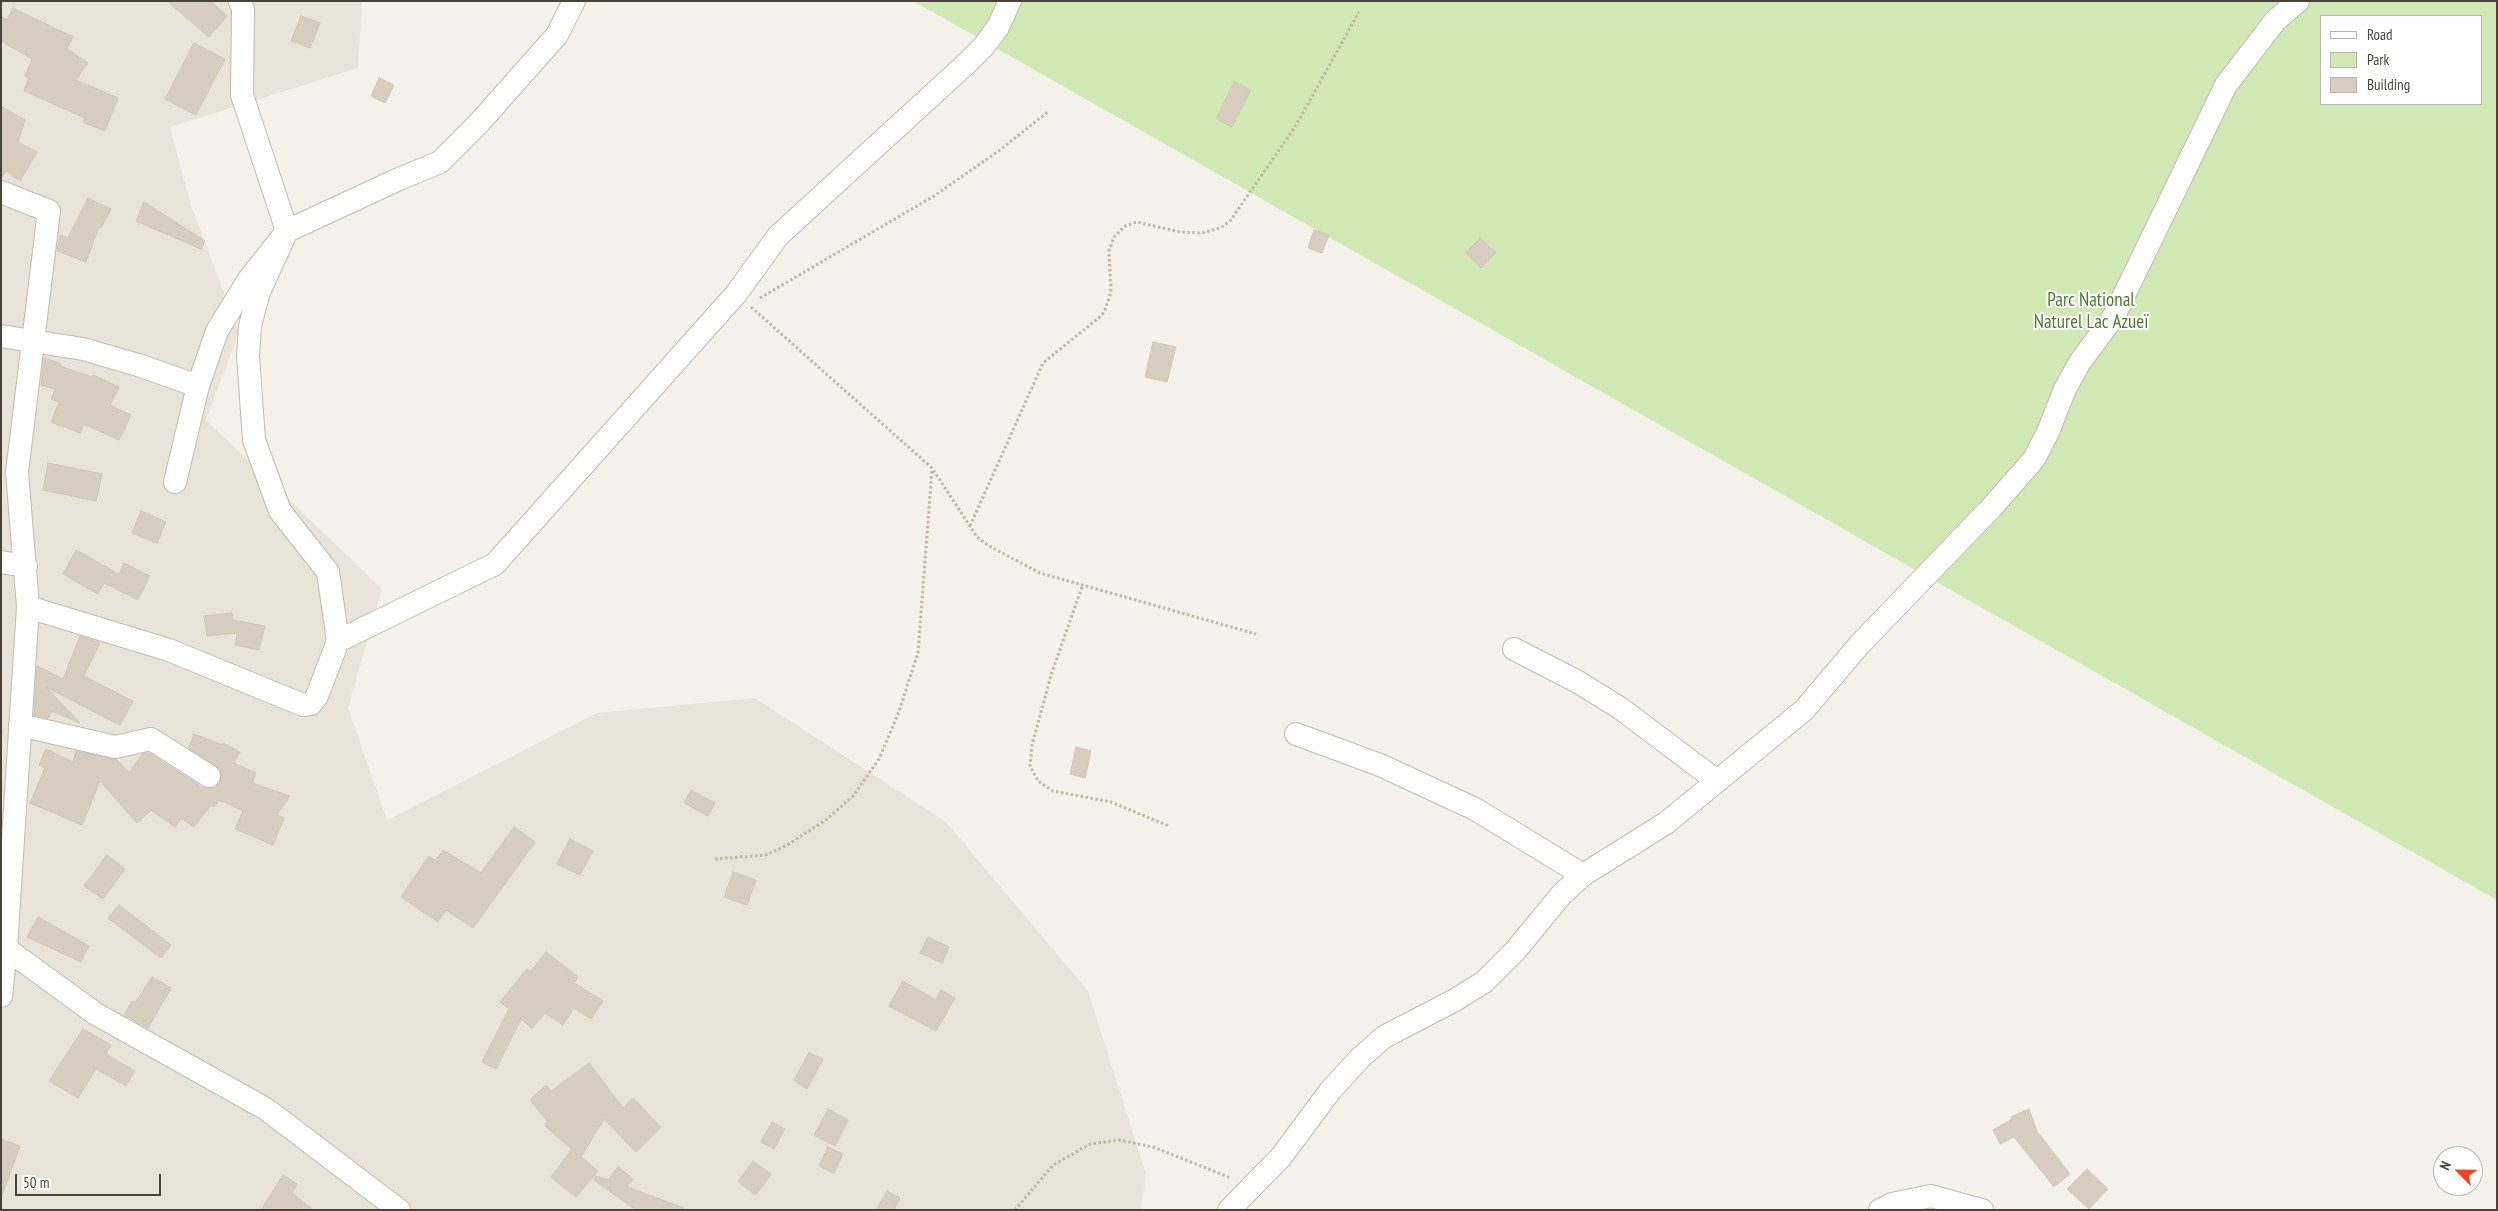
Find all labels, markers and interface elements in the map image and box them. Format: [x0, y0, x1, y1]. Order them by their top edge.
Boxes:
legend [2320, 15, 2483, 105]
text: Road [2367, 25, 2393, 44]
text: Park [2367, 50, 2389, 69]
text: Building [2367, 75, 2410, 94]
park label: Parc National Naturel Lac Azueï [2034, 290, 2148, 334]
north arrow [2433, 1146, 2483, 1196]
text: N [2435, 1159, 2455, 1173]
scale bar [18, 1164, 164, 1196]
text: 50 m [23, 1173, 49, 1192]

